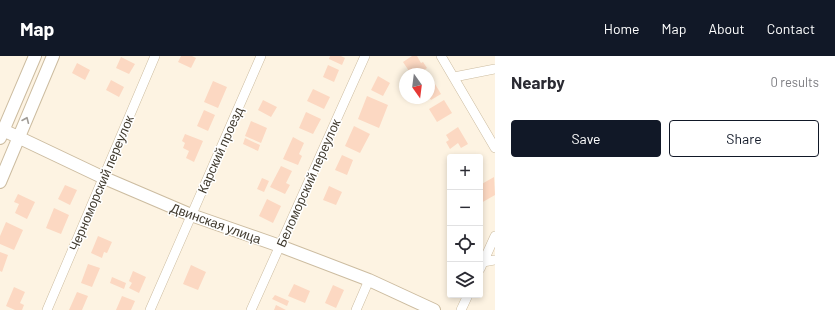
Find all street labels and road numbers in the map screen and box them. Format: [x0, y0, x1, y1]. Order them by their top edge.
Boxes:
street label: Карский проезд [194, 104, 246, 196]
street label: Черноморский переулок [65, 113, 137, 253]
street label: Беломорский переулок [273, 116, 344, 249]
street label: Двинская улица [169, 199, 264, 247]

